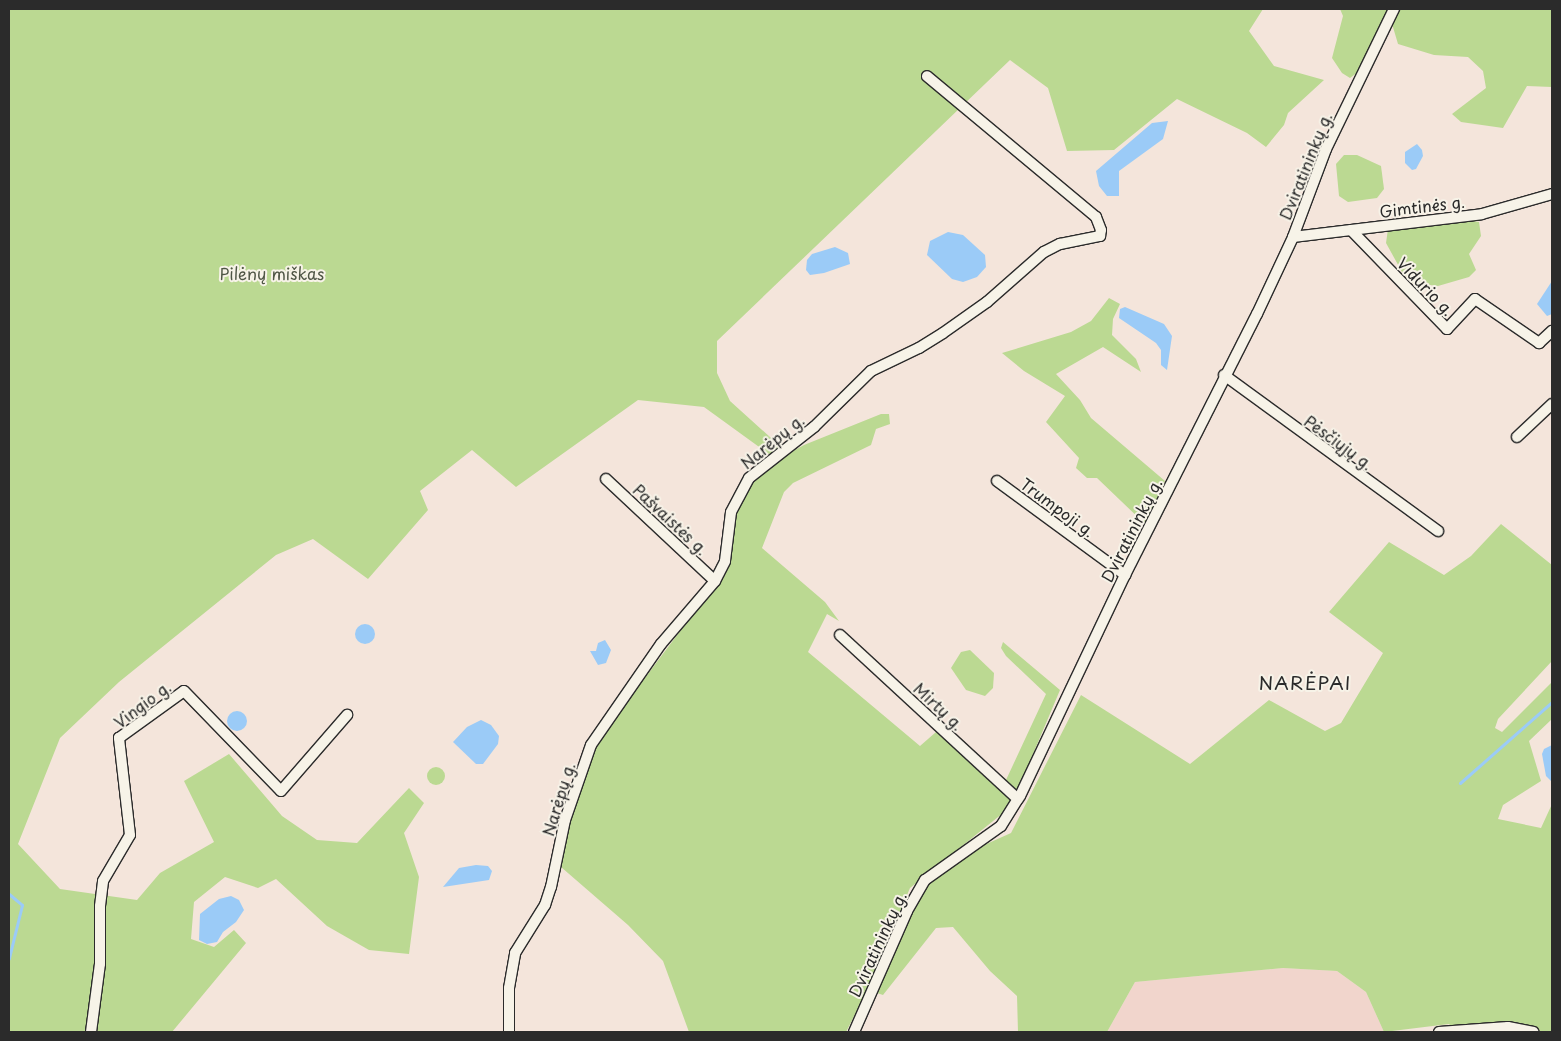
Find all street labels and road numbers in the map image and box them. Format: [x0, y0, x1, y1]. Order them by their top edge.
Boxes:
street label: Dviratininkų g. [1275, 110, 1335, 222]
street label: Gimtinės g. [1377, 191, 1467, 221]
street label: Vidurio g. [1394, 253, 1458, 319]
street label: Narėpų g. [736, 410, 808, 472]
street label: Pėsčiųjų g. [1301, 411, 1377, 473]
street label: Trumpoji g. [1017, 474, 1099, 540]
street label: Dviratininkų g. [1097, 475, 1165, 585]
street label: Pašvaistės g. [629, 479, 713, 559]
street label: Vingio g. [110, 676, 174, 732]
street label: Mirtų g. [910, 678, 968, 734]
street label: Narėpų g. [538, 760, 578, 838]
street label: Dviratininkų g. [844, 888, 910, 1000]

